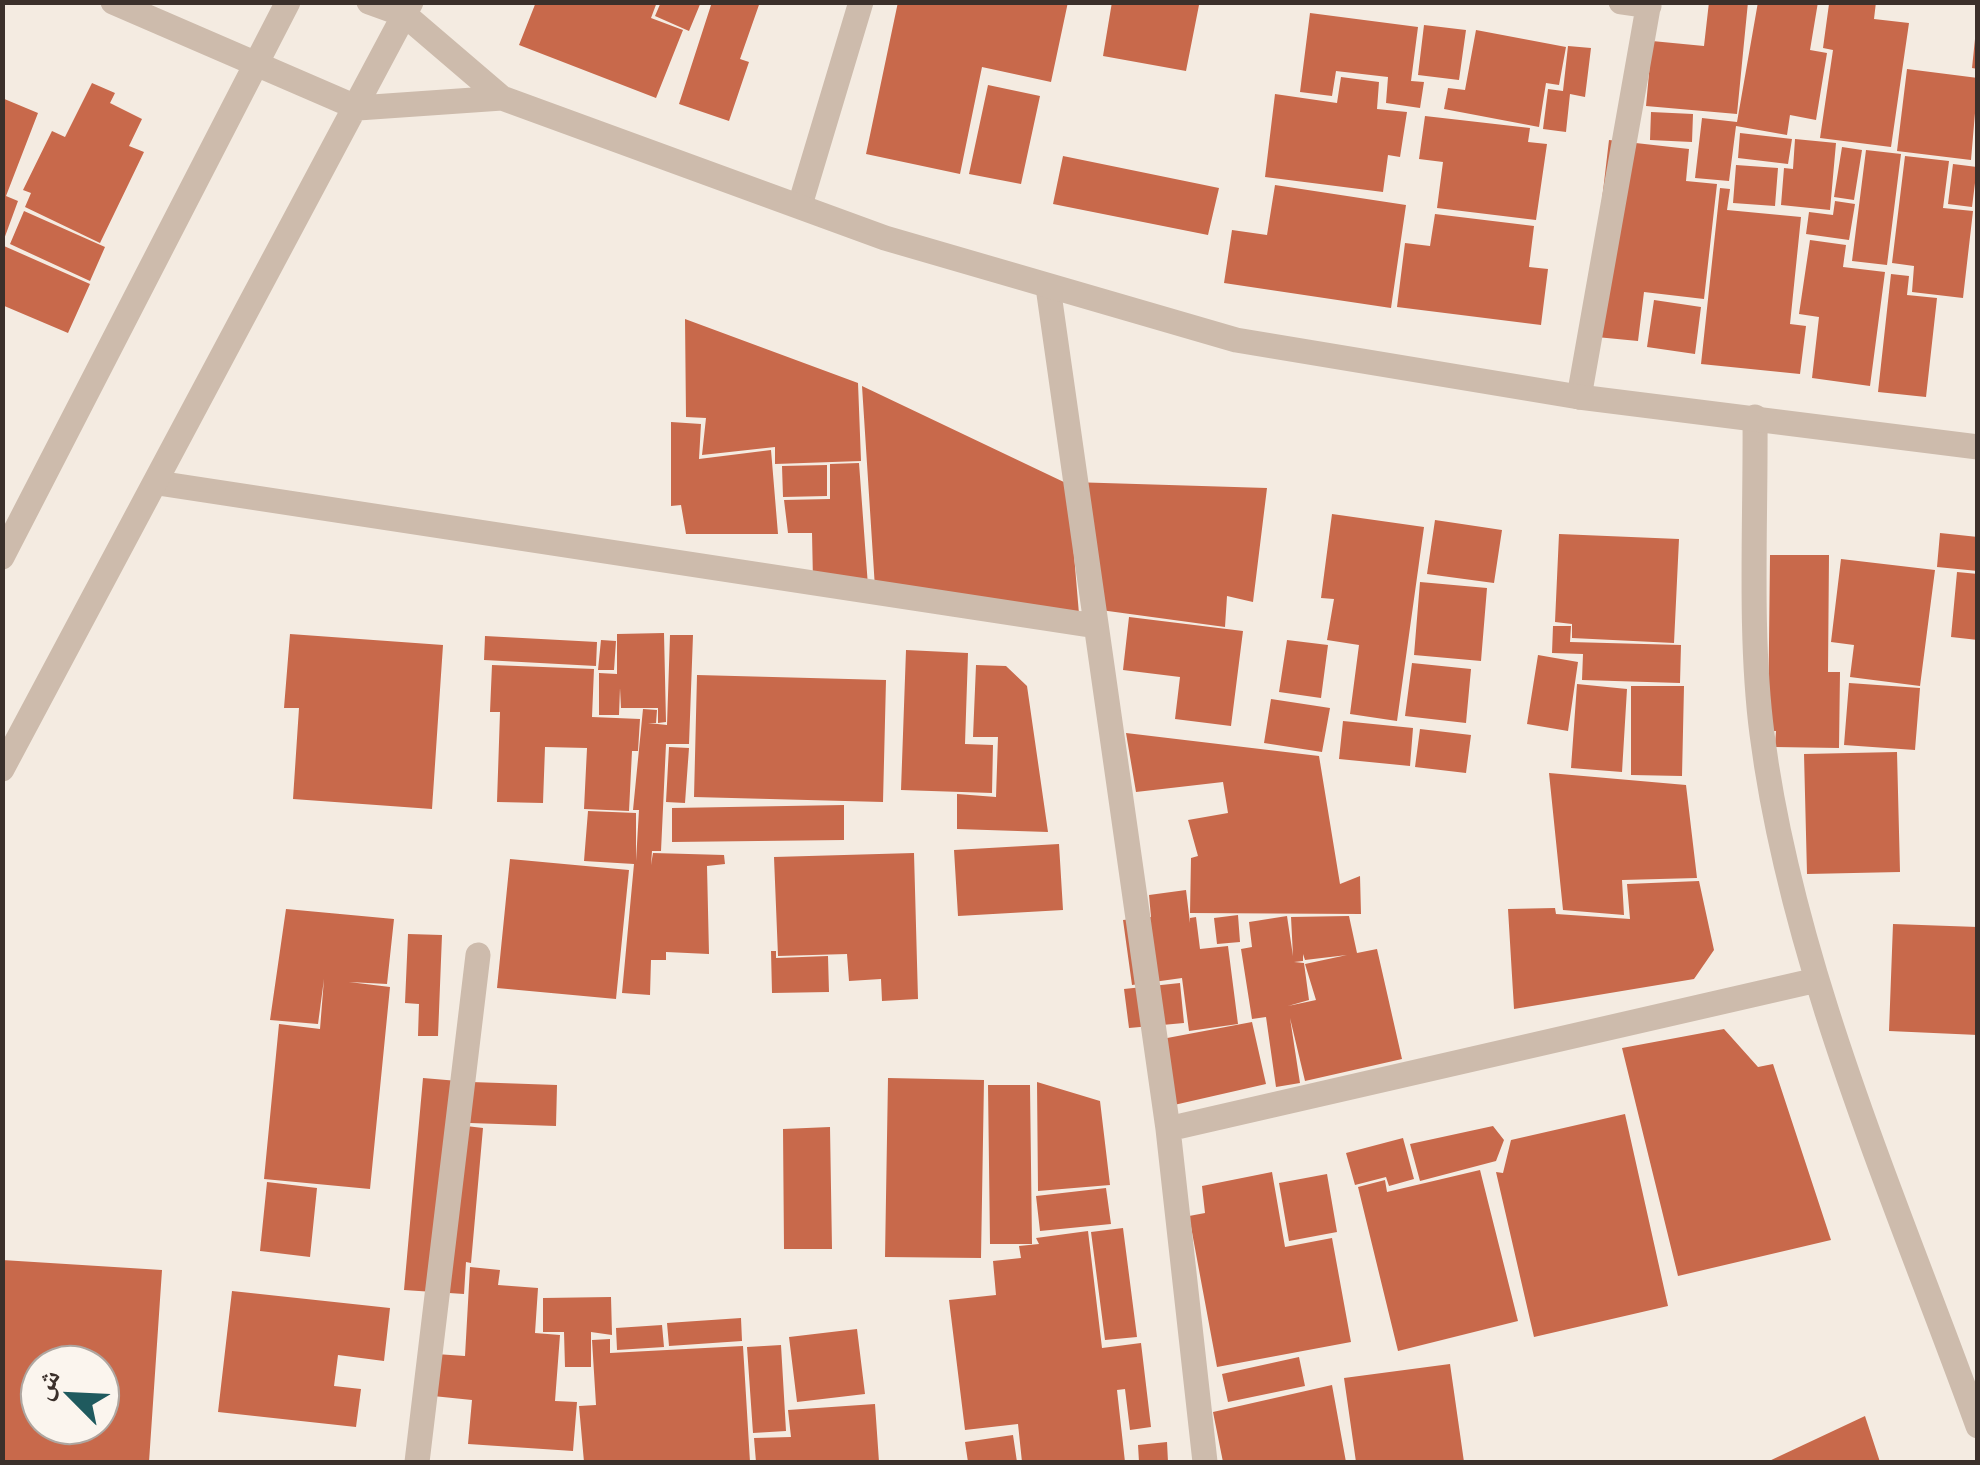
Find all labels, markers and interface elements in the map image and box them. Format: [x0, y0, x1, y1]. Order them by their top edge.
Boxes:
north arrow [20, 1345, 120, 1445]
text: ش [23, 1363, 66, 1404]

